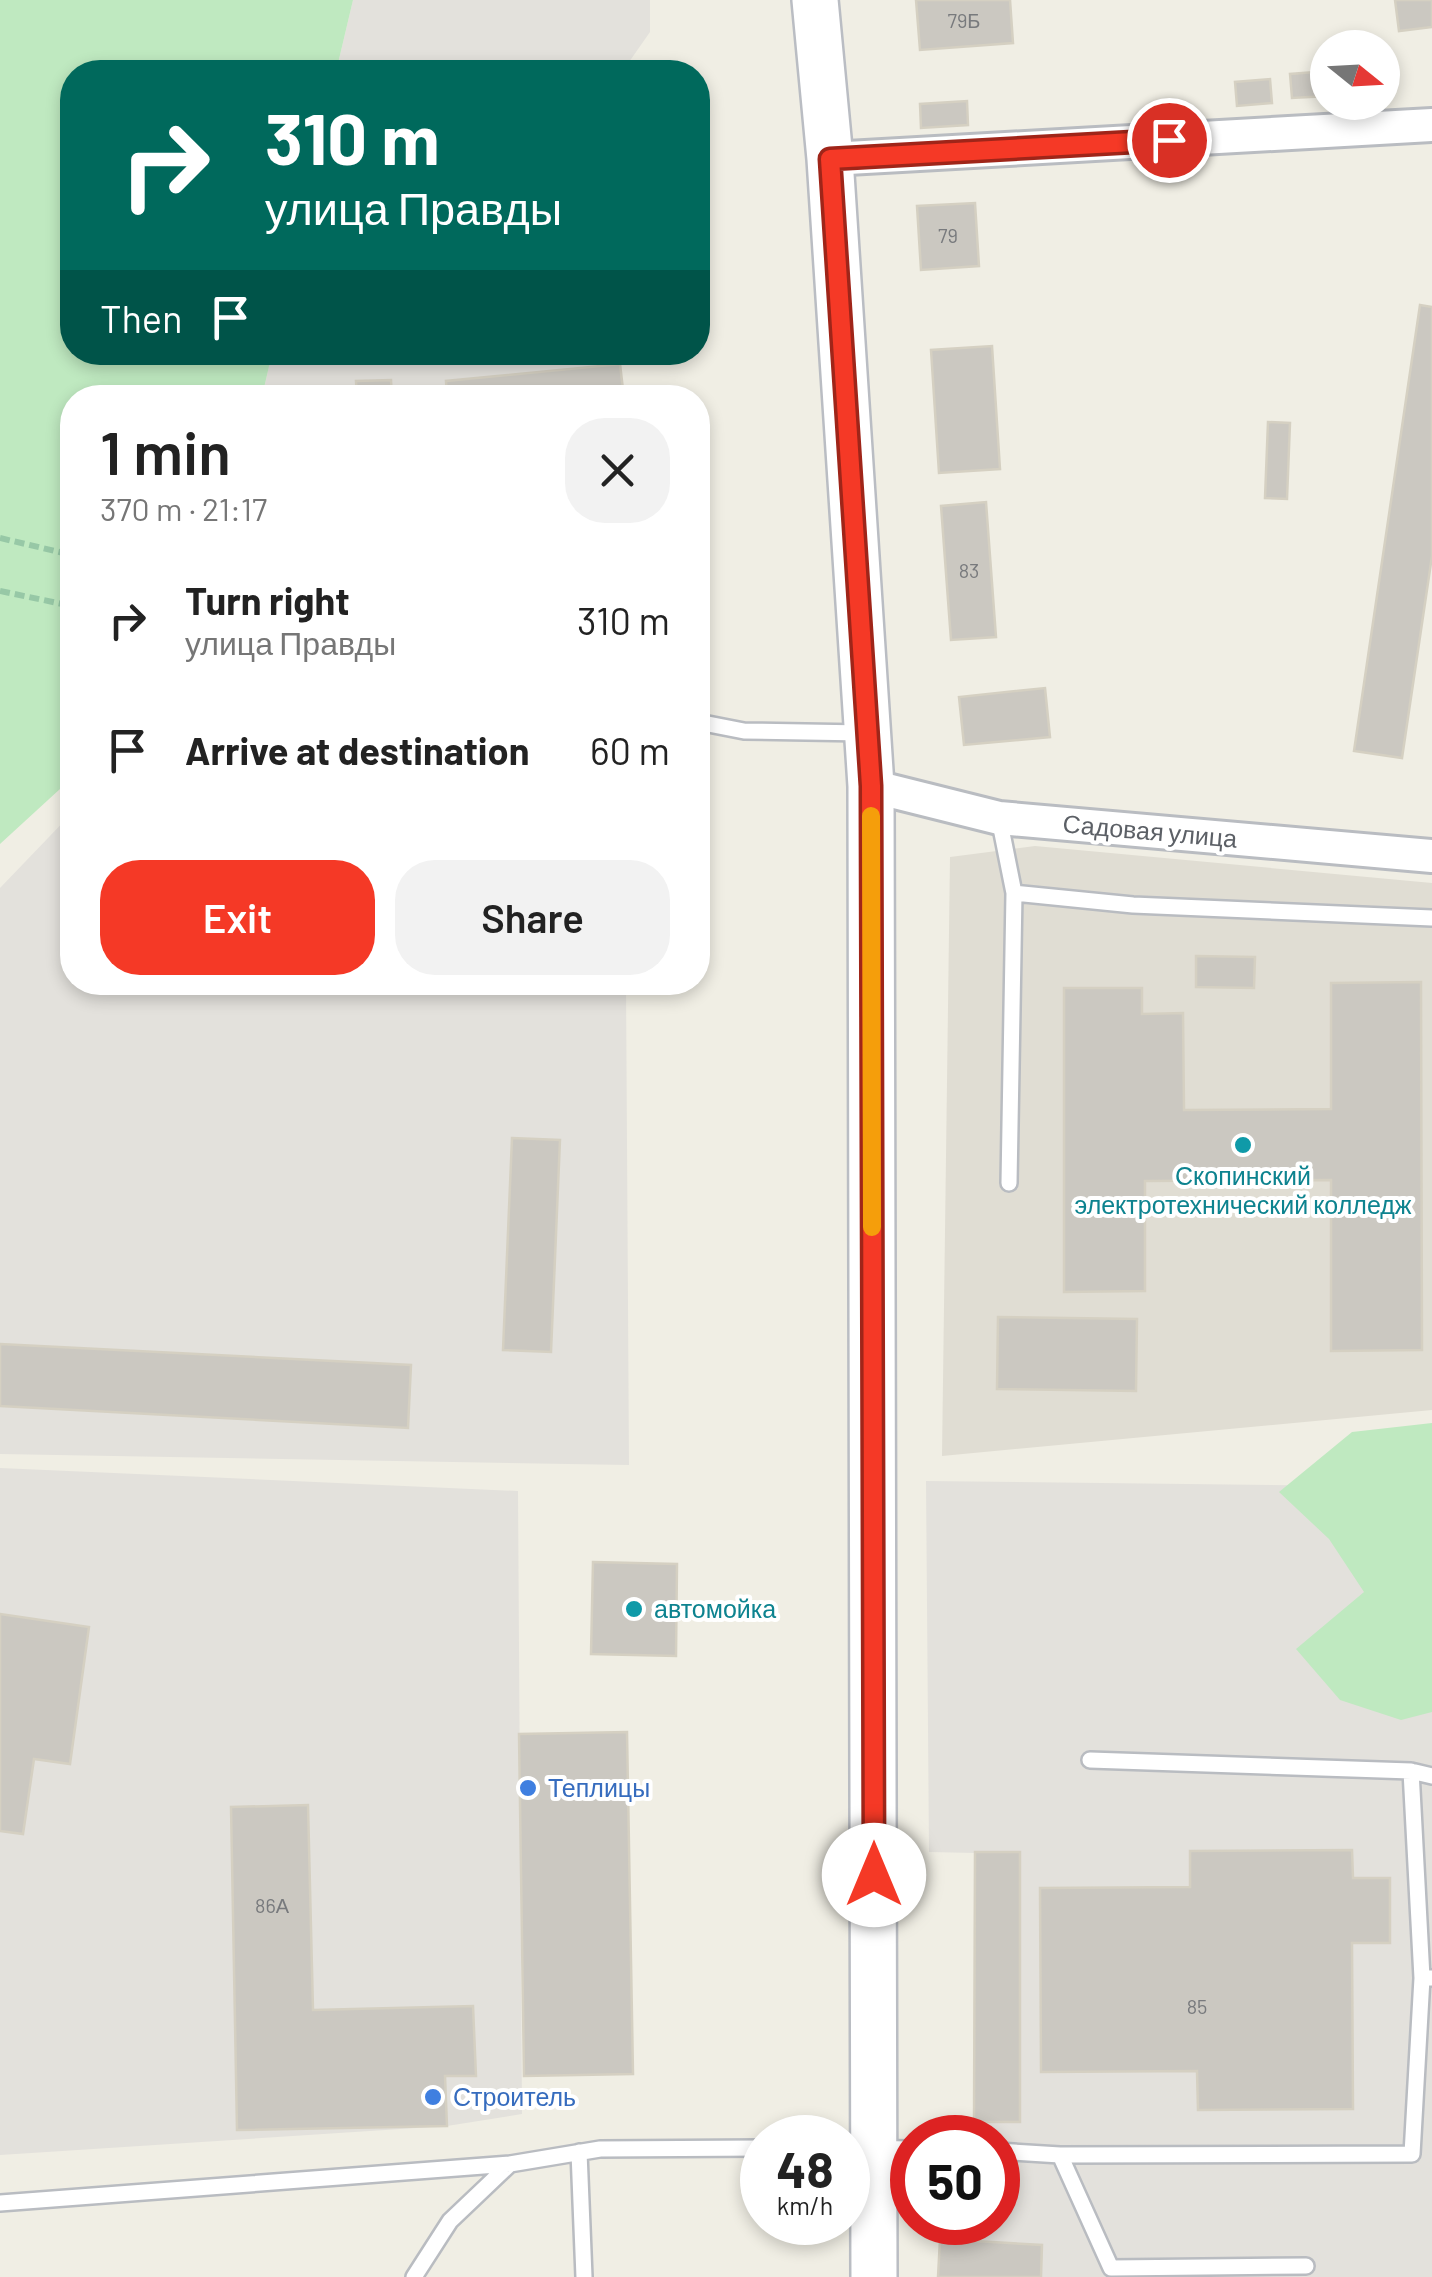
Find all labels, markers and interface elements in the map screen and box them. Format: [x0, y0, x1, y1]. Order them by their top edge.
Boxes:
house number: 79Б [947, 8, 981, 32]
north arrow [1310, 30, 1400, 120]
map controls [1310, 30, 1400, 120]
text: 310 m [265, 95, 440, 179]
pin [1127, 98, 1212, 183]
icon: right [100, 100, 230, 230]
icon: arrive [1142, 113, 1197, 168]
text: улица Правды [265, 180, 562, 234]
house number: 79 [938, 223, 958, 247]
icon: arrive [203, 290, 258, 345]
text: Then [100, 295, 183, 341]
text: 1 min [100, 415, 231, 487]
button: close [565, 418, 670, 523]
text: 370 m · 21:17 [100, 489, 267, 527]
house number: 83 [959, 558, 979, 582]
text: Turn right [185, 577, 350, 623]
icon: right [100, 593, 155, 648]
text: 310 m [577, 597, 670, 643]
text: улица Правды [185, 623, 396, 661]
icon: arrive [100, 723, 155, 778]
text: Arrive at destination [185, 727, 530, 773]
text: 60 m [590, 727, 670, 773]
street label: Садовая улица [1062, 807, 1239, 853]
button: Exit [100, 860, 375, 975]
button: Share [395, 860, 670, 975]
marker: Скопинский электротехнический колледж [1232, 1134, 1254, 1156]
place label: Скопинский электротехнический колледж [1074, 1160, 1412, 1219]
place label: автомойка [654, 1593, 776, 1623]
marker: автомойка [623, 1598, 645, 1620]
place label: Теплицы [548, 1772, 650, 1802]
marker: Теплицы [517, 1777, 539, 1799]
position arrow [822, 1823, 926, 1927]
house number: 86А [255, 1893, 290, 1917]
house number: 85 [1187, 1994, 1207, 2018]
place label: Строитель [453, 2081, 576, 2111]
marker: Строитель [422, 2086, 444, 2108]
speed limit sign: 50 [890, 2115, 1020, 2245]
text: 48 [776, 2138, 834, 2198]
text: km/h [777, 2190, 833, 2220]

